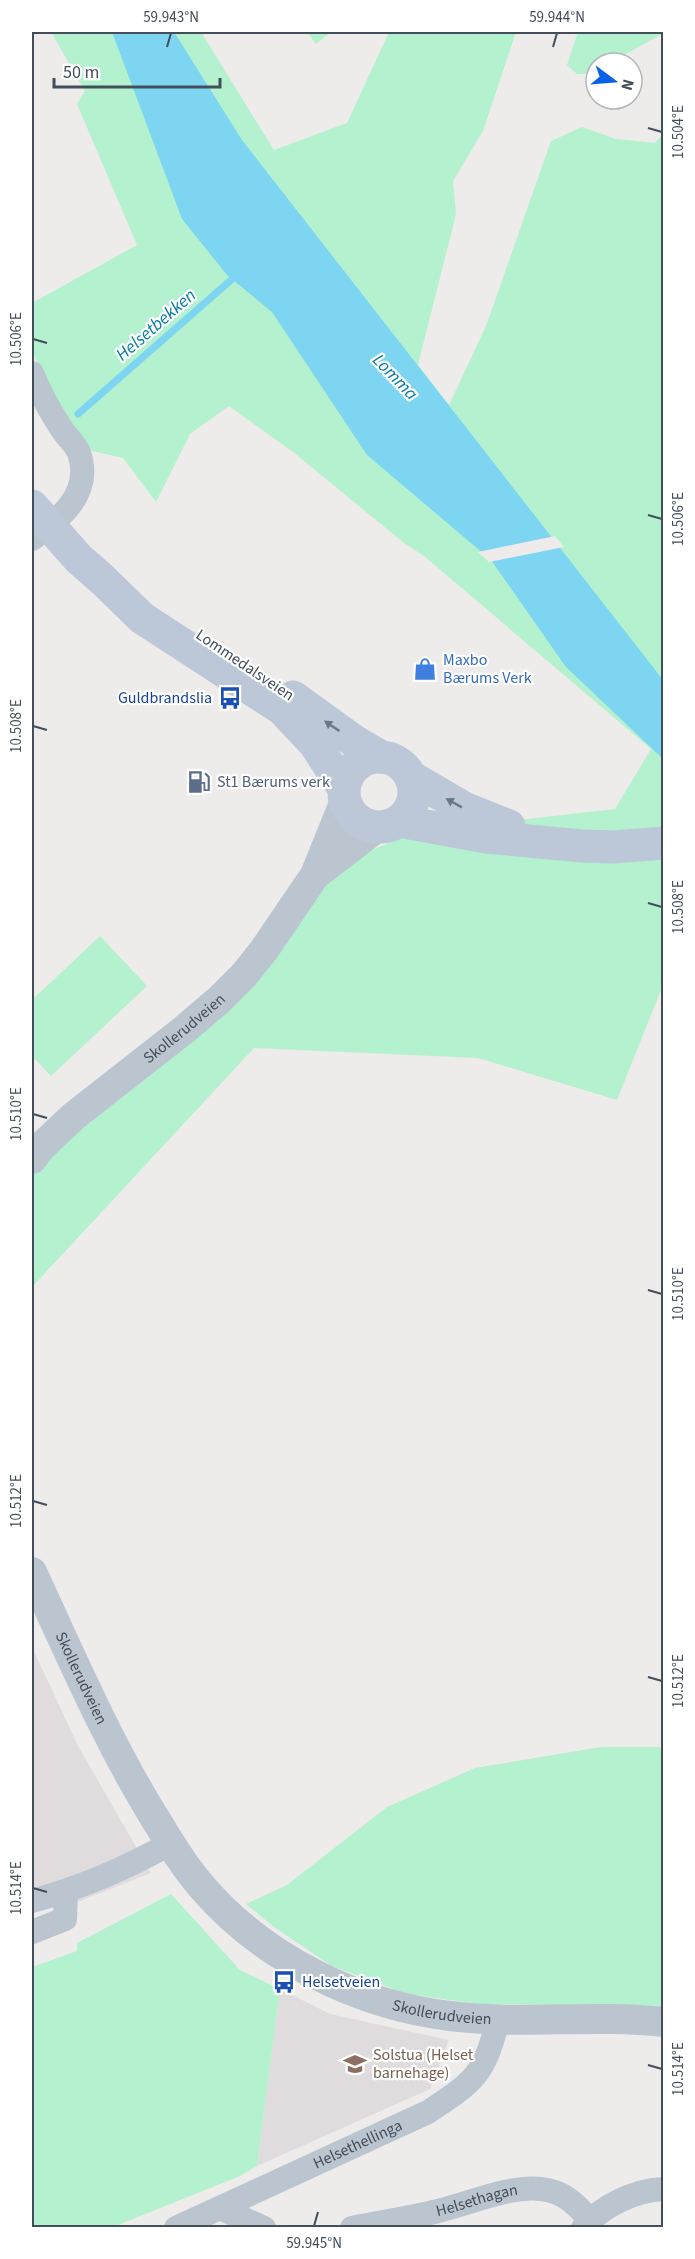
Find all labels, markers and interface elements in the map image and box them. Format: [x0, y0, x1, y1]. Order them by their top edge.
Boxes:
text: 59.943°N [143, 7, 199, 28]
text: 59.944°N [529, 7, 585, 28]
scale bar [54, 51, 220, 89]
north arrow [584, 51, 644, 111]
text: 50 m [63, 60, 99, 85]
text: N [615, 77, 639, 93]
text: 10.504°E [668, 105, 689, 159]
water label: Helsetbekken [110, 283, 202, 367]
text: 10.506°E [6, 312, 27, 366]
water label: Lomma [367, 348, 424, 406]
text: 10.506°E [668, 492, 689, 546]
street label: Lommedalsveien [191, 624, 299, 706]
place label: Maxbo Bærums Verk [443, 649, 532, 689]
shop icon: Maxbo Bærums Verk [412, 656, 438, 682]
bus stop icon: Guldbrandslia [217, 685, 243, 711]
place label: Guldbrandslia [118, 687, 212, 709]
text: 10.508°E [6, 699, 27, 753]
one-way arrow [324, 720, 340, 732]
fuel station icon: St1 Bærums verk [186, 769, 212, 795]
place label: St1 Bærums verk [217, 771, 330, 793]
one-way arrow [446, 798, 463, 808]
text: 10.508°E [668, 880, 689, 934]
street label: Skollerudveien [139, 989, 230, 1069]
text: 10.510°E [6, 1087, 27, 1141]
text: 10.510°E [668, 1267, 689, 1321]
text: 10.512°E [6, 1474, 27, 1528]
street label: Skollerudveien [50, 1628, 113, 1728]
text: 10.512°E [668, 1654, 689, 1708]
text: 10.514°E [6, 1861, 27, 1915]
bus stop icon: Helsetveien [271, 1969, 297, 1995]
place label: Helsetveien [302, 1971, 380, 1993]
street label: Skollerudveien [390, 1994, 492, 2030]
text: 10.514°E [668, 2042, 689, 2096]
place label: Solstua (Helset barnehage) [373, 2044, 474, 2084]
school or university icon: Solstua (Helset barnehage) [342, 2051, 368, 2077]
street label: Helsethellinga [310, 2114, 406, 2174]
street label: Helsethagan [434, 2179, 519, 2222]
text: 59.945°N [286, 2233, 342, 2254]

